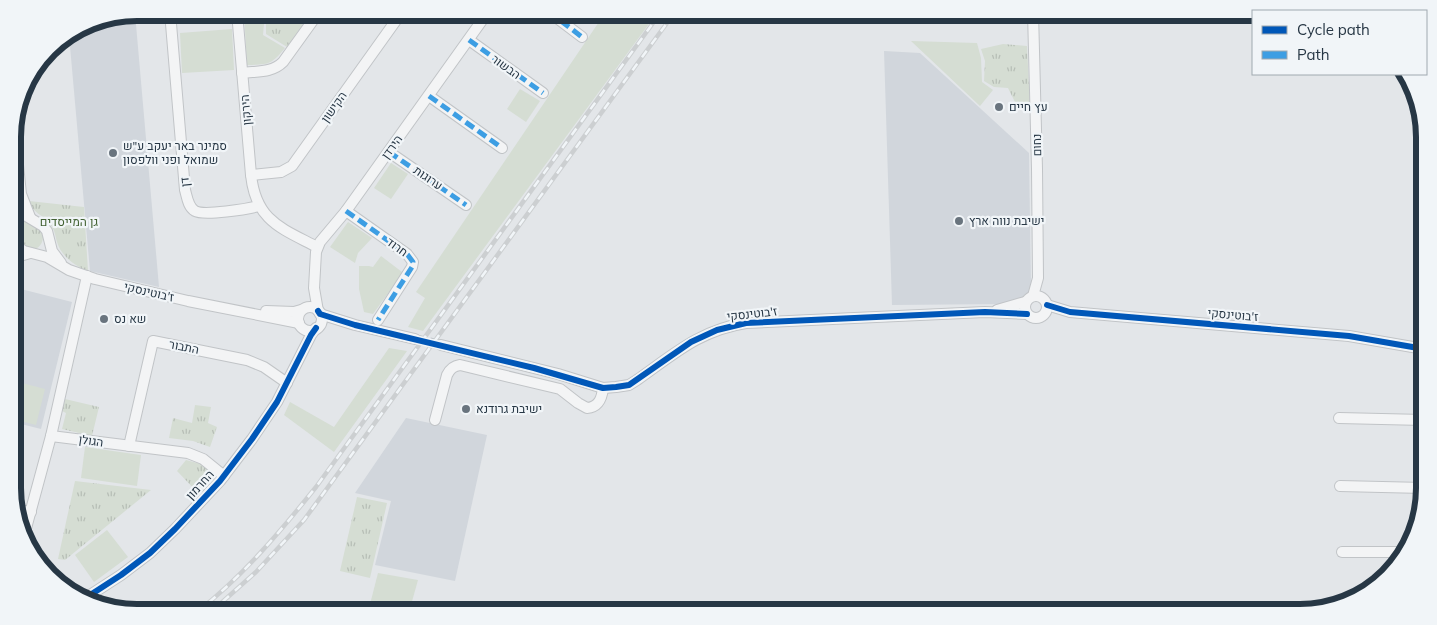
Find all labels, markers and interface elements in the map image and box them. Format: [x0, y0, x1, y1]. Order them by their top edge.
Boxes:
legend [1252, 10, 1427, 75]
text: Cycle path [1297, 20, 1370, 39]
text: Path [1297, 45, 1329, 64]
street label: הבשור [489, 51, 524, 82]
street label: הקישון [318, 88, 350, 125]
street label: הירקון [237, 94, 254, 126]
place label: עץ חיים [1009, 99, 1048, 114]
marker: עץ חיים [993, 101, 1005, 113]
street label: הירדן [378, 132, 405, 162]
street label: נחום [1029, 133, 1044, 157]
place label: סמינר באר יעקב ע"ש שמואל ופני וולפסון [123, 138, 227, 167]
marker: סמינר באר יעקב ע"ש שמואל ופני וולפסון [107, 147, 119, 159]
street label: ערוגות [411, 162, 446, 193]
street label: דן [177, 176, 192, 188]
place label: ישיבת נווה ארץ [969, 213, 1044, 228]
park label: גן המייסדים [40, 214, 98, 229]
marker: ישיבת נווה ארץ [953, 215, 965, 227]
street label: חרוד [384, 234, 411, 259]
street label: ז'בוטינסקי [123, 278, 176, 305]
street label: ז'בוטינסקי [726, 303, 778, 324]
street label: ז'בוטינסקי [1207, 305, 1259, 324]
place label: שא נס [114, 311, 146, 326]
marker: שא נס [98, 313, 110, 325]
street label: התבור [168, 336, 200, 357]
place label: ישיבת גרודנא [476, 401, 542, 416]
marker: ישיבת גרודנא [460, 403, 472, 415]
street label: הגולן [78, 431, 104, 450]
street label: החרמון [182, 467, 217, 503]

